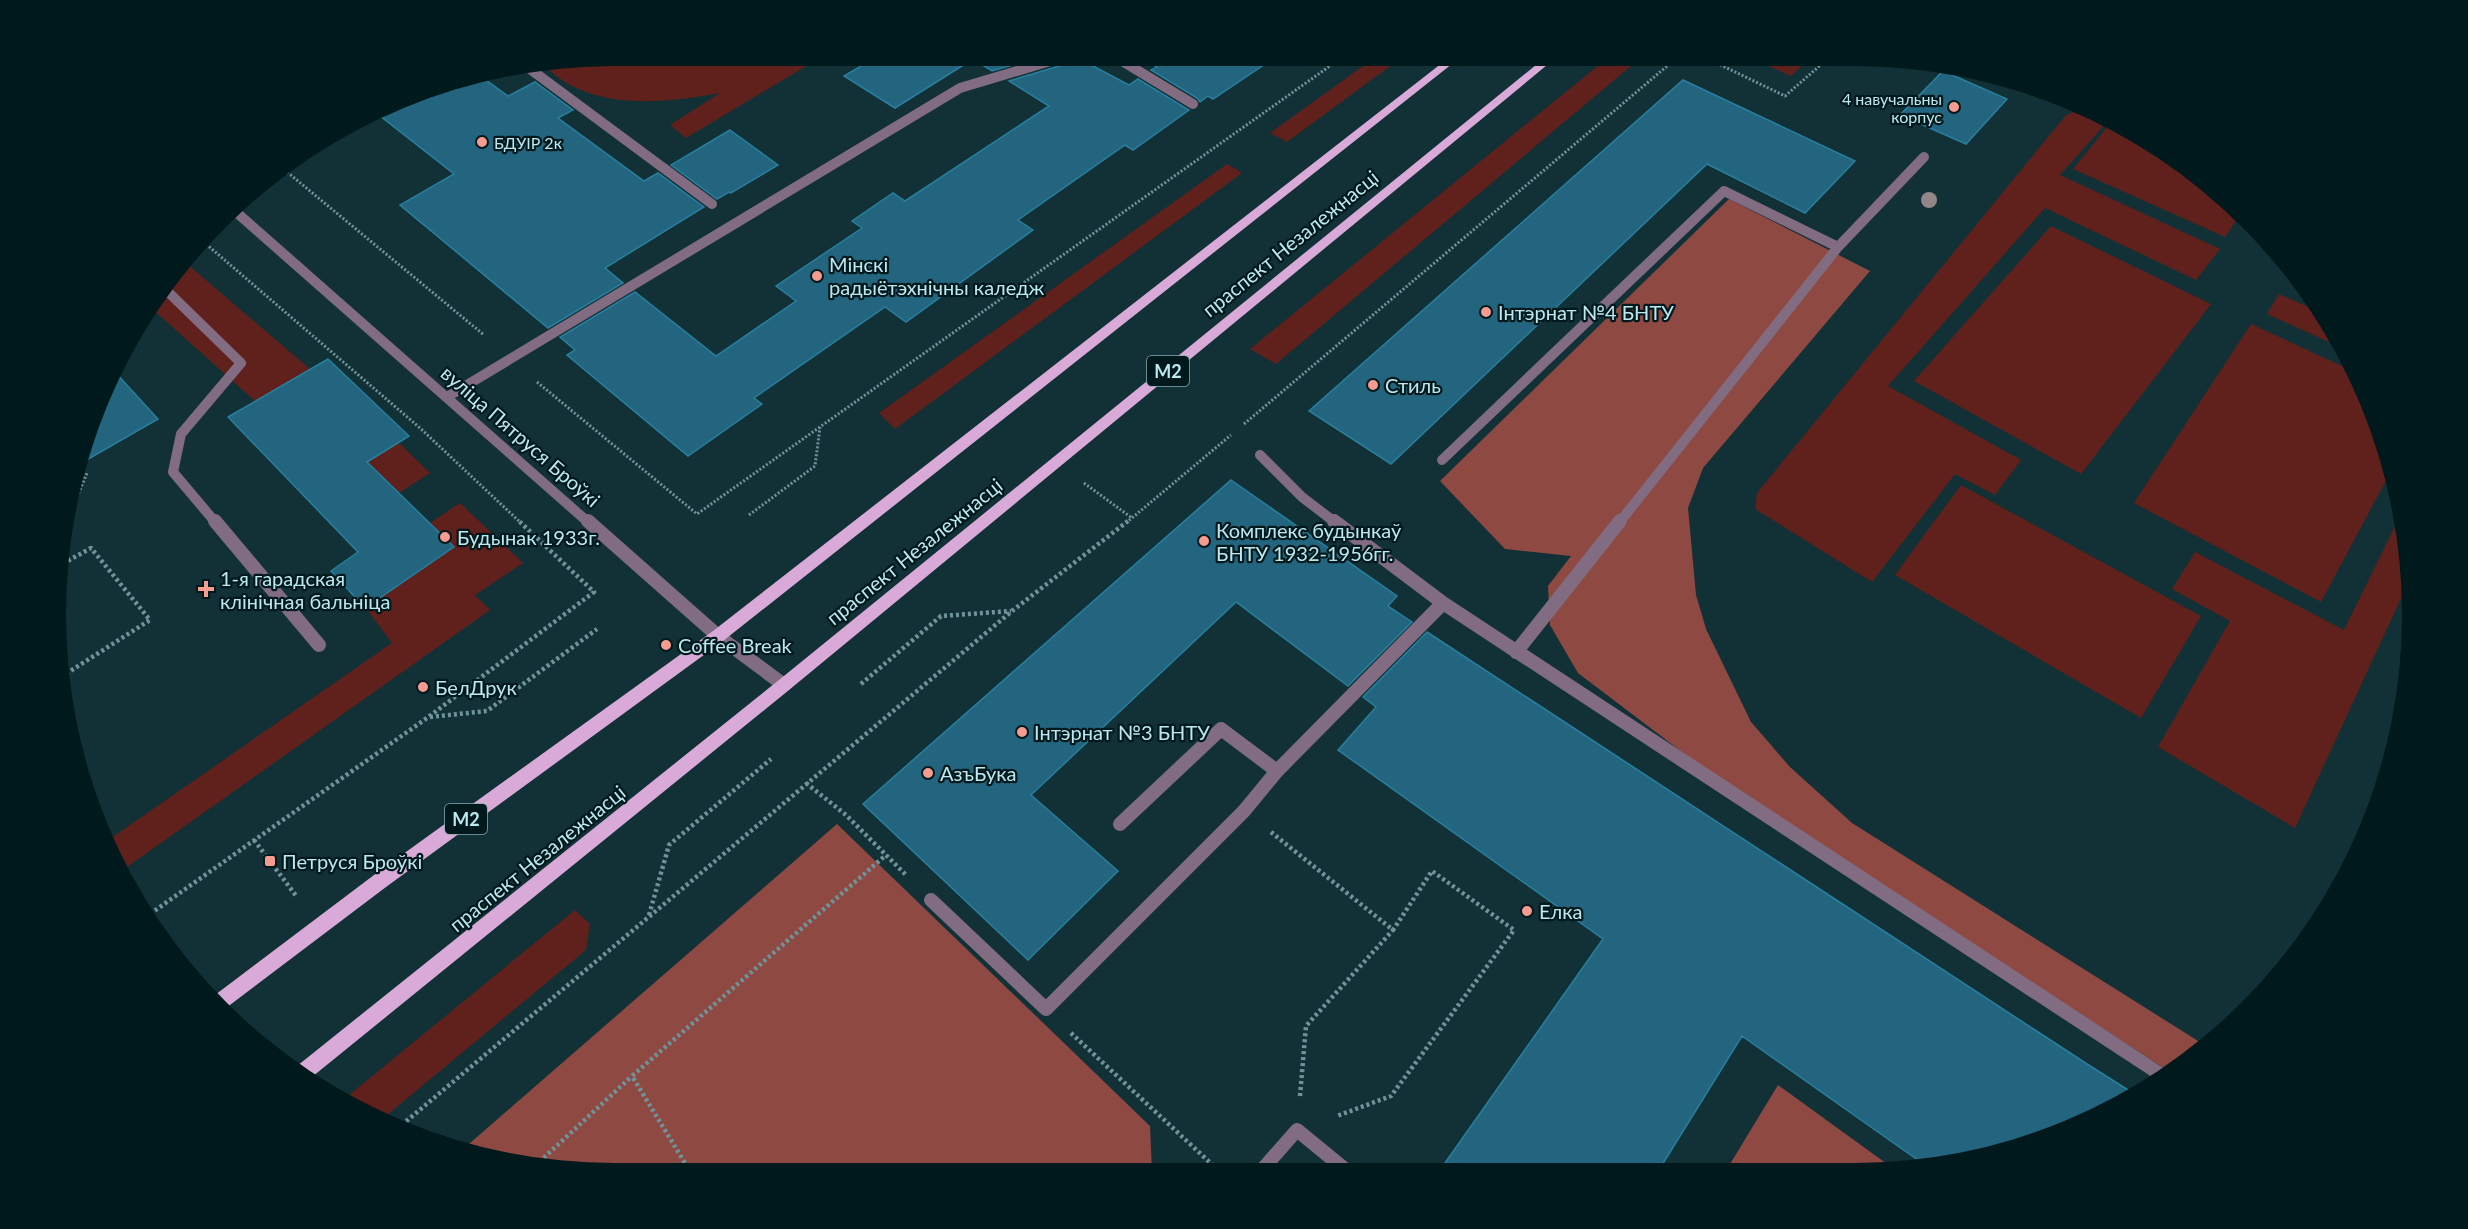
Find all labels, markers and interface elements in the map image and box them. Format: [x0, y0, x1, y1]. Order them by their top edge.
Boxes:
place label: 4 навучальны корпус [1842, 89, 1942, 126]
marker: 4 навучальны корпус [1947, 100, 1961, 114]
place label: БДУІР 2к [494, 133, 563, 152]
marker: БДУІР 2к [475, 135, 489, 149]
street label: праспект Незалежнасці [1197, 165, 1383, 321]
place label: Мінскі радыётэхнічны каледж [829, 252, 1045, 299]
marker: Мінскі радыётэхнічны каледж [810, 269, 824, 283]
place label: Інтэрнат №4 БНТУ [1498, 300, 1674, 324]
marker: Інтэрнат №4 БНТУ [1479, 305, 1493, 319]
road number: М2 [1147, 356, 1189, 386]
street label: вуліца Пятруся Броўкі [437, 361, 605, 511]
place label: Стиль [1385, 373, 1441, 397]
marker: Стиль [1366, 378, 1380, 392]
street label: праспект Незалежнасці [821, 473, 1007, 629]
place label: Комплекс будынкаў БНТУ 1932-1956гг. [1216, 518, 1402, 565]
place label: Будынак 1933г. [457, 525, 600, 549]
marker: Будынак 1933г. [438, 530, 452, 544]
marker: Комплекс будынкаў БНТУ 1932-1956гг. [1197, 534, 1211, 548]
place label: 1-я гарадская клінічная бальніца [220, 566, 390, 613]
marker: 1-я гарадская клінічная бальніца [197, 580, 215, 598]
place label: Coffee Break [678, 633, 793, 657]
marker: Coffee Break [659, 638, 673, 652]
place label: БелДрук [435, 675, 517, 699]
marker: БелДрук [416, 680, 430, 694]
place label: Інтэрнат №3 БНТУ [1034, 720, 1210, 744]
marker: Інтэрнат №3 БНТУ [1015, 725, 1029, 739]
place label: АзъБука [940, 761, 1017, 785]
marker: АзъБука [921, 766, 935, 780]
street label: праспект Незалежнасці [444, 780, 630, 936]
road number: М2 [445, 804, 487, 834]
place label: Петруся Броўкі [282, 849, 422, 873]
marker: Петруся Броўкі [263, 854, 277, 868]
place label: Елка [1539, 899, 1583, 923]
marker: Елка [1520, 904, 1534, 918]

